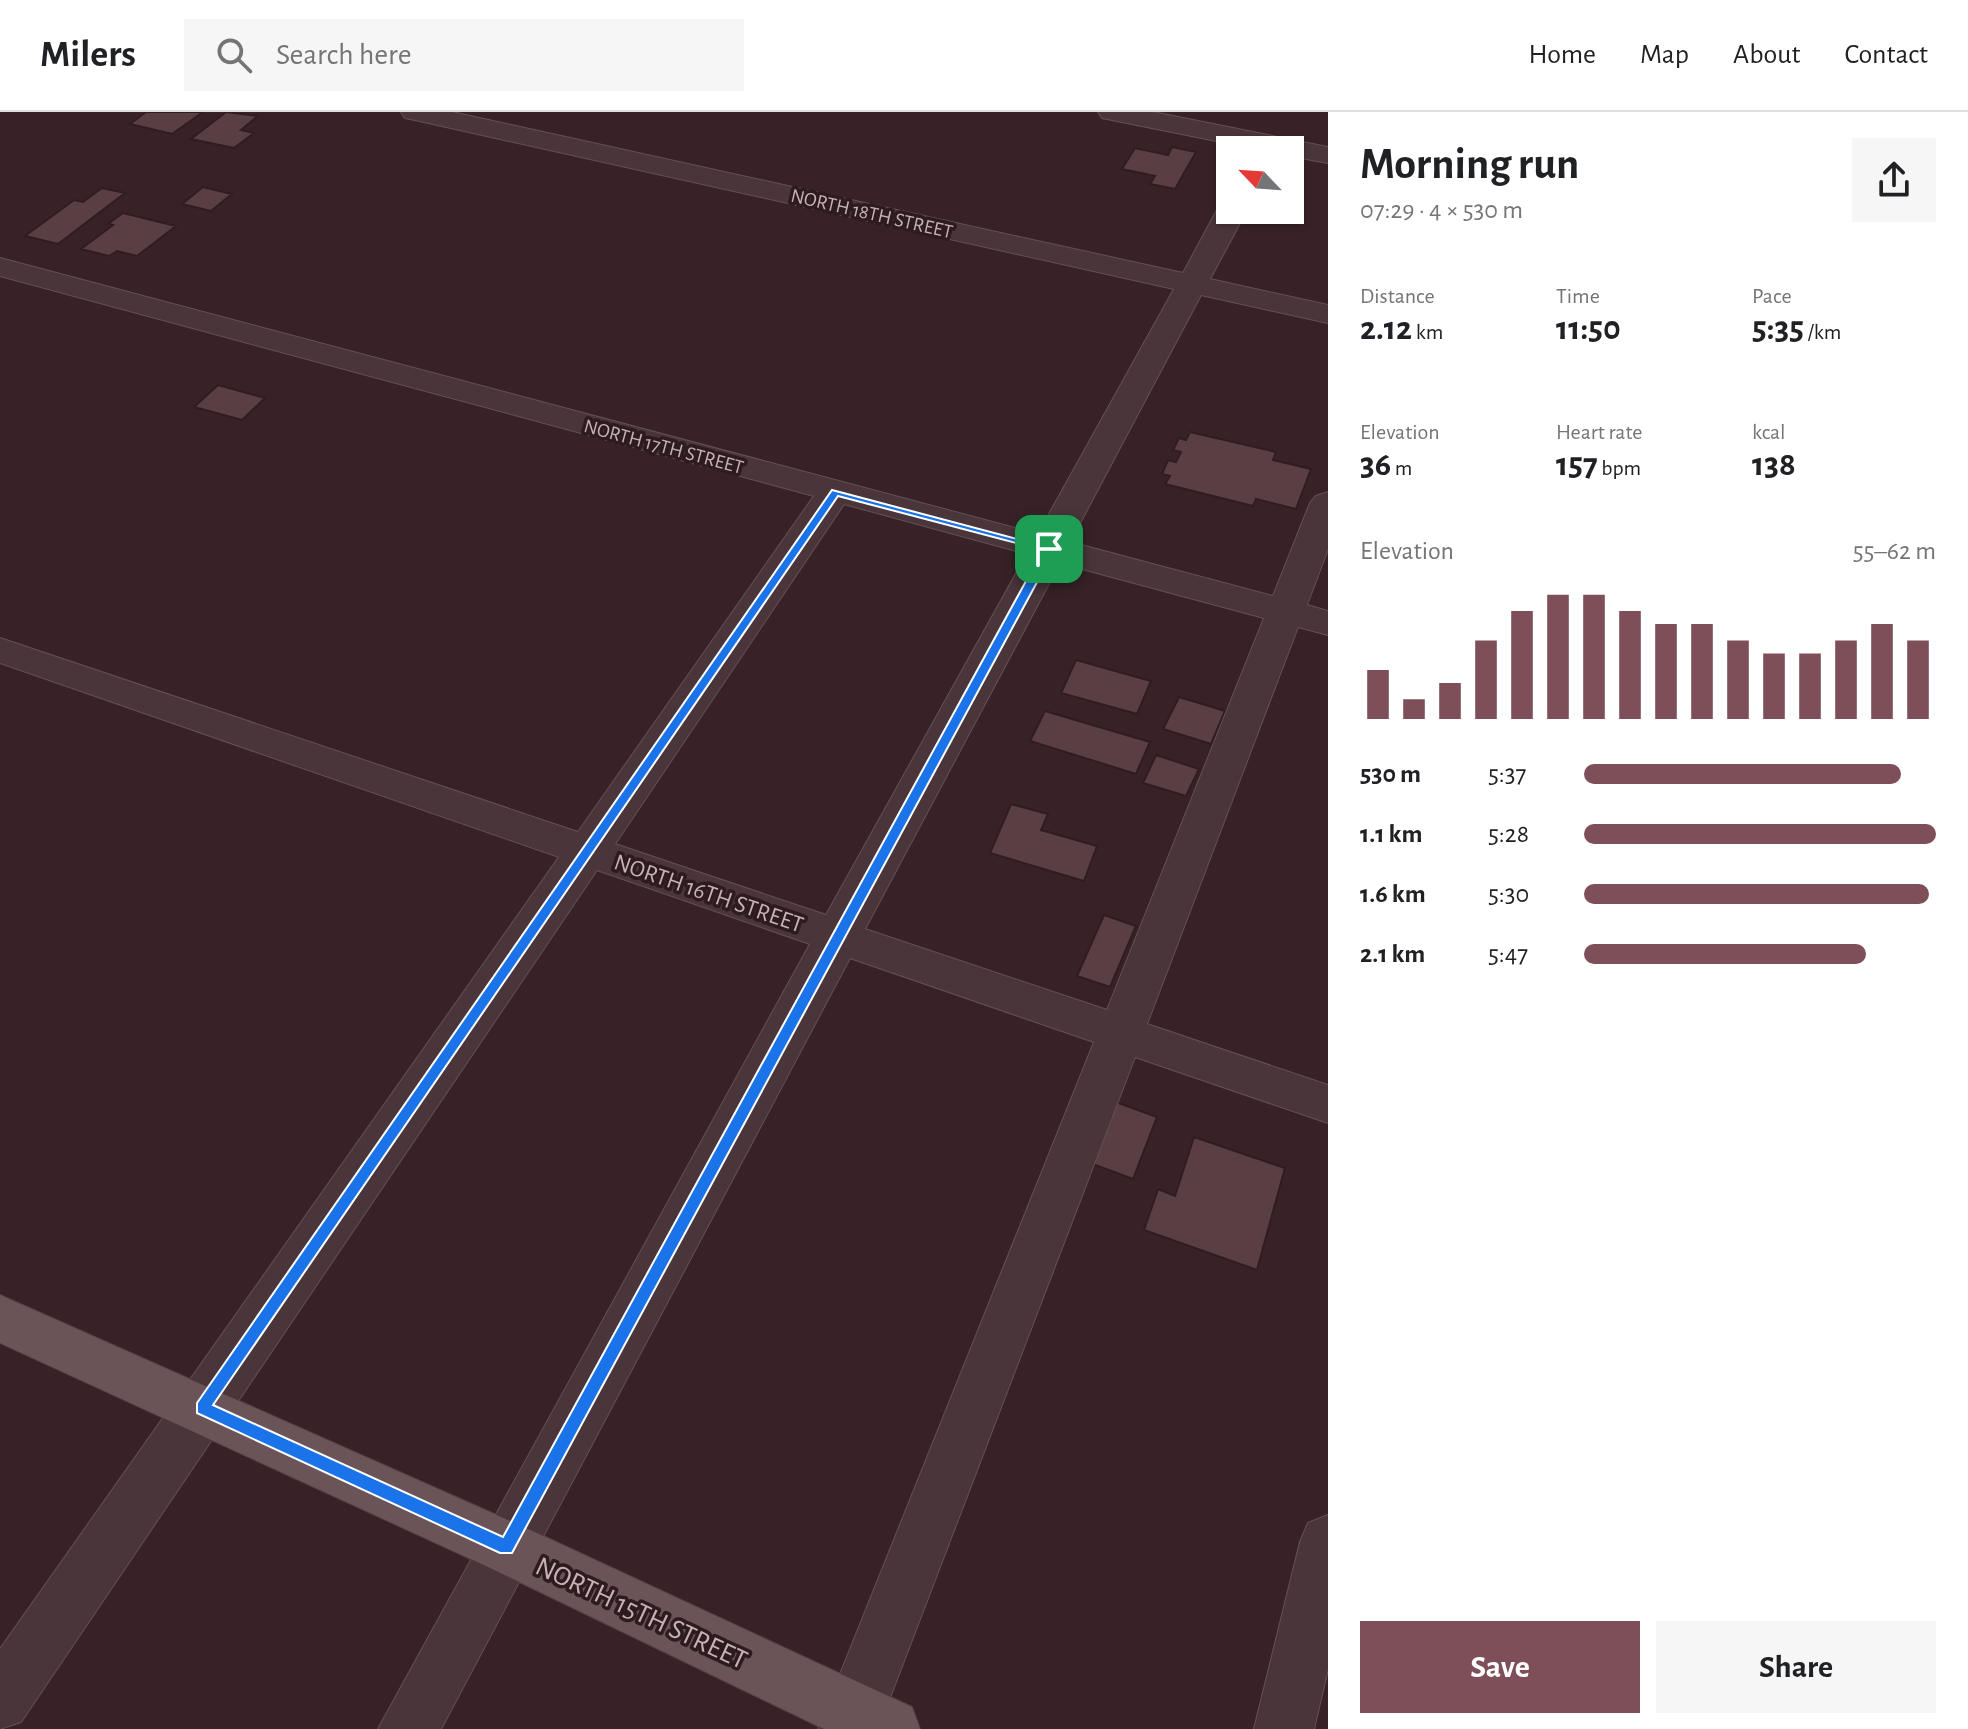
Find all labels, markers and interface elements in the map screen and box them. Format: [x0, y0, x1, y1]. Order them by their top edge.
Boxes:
search box [184, 19, 744, 91]
icon: search [212, 33, 256, 77]
text: Milers [40, 36, 136, 74]
text: Search here [276, 40, 412, 70]
text: Home [1529, 41, 1596, 69]
text: Map [1640, 41, 1689, 69]
text: About [1733, 41, 1801, 69]
text: Contact [1845, 41, 1928, 69]
north arrow [1216, 136, 1304, 224]
map controls [1216, 136, 1304, 224]
button: share [1852, 138, 1936, 222]
text: Morning run [1360, 143, 1579, 187]
street label: NORTH 18TH STREET [789, 186, 955, 242]
text: 07:29 · 4 × 530 m [1360, 197, 1523, 223]
text: Distance [1360, 285, 1435, 307]
text: Time [1556, 285, 1600, 307]
text: Pace [1752, 285, 1792, 307]
text: 2.12 [1360, 312, 1412, 346]
text: 11:50 [1556, 312, 1621, 346]
text: 5:35 [1752, 312, 1804, 346]
text: km [1412, 321, 1443, 343]
text: /km [1804, 321, 1841, 343]
street label: NORTH 17TH STREET [582, 416, 746, 478]
text: Elevation [1360, 421, 1440, 443]
text: Heart rate [1556, 421, 1642, 443]
text: kcal [1752, 421, 1786, 443]
text: 36 [1360, 448, 1391, 482]
text: 157 [1556, 448, 1598, 482]
text: 138 [1752, 448, 1796, 482]
text: m [1391, 457, 1412, 479]
text: bpm [1598, 457, 1641, 479]
pin [1015, 515, 1083, 583]
icon: arrive [1027, 527, 1071, 571]
text: Elevation [1360, 538, 1454, 564]
text: 55–62 m [1853, 538, 1936, 564]
text: 530 m [1360, 761, 1421, 787]
text: 5:37 [1488, 761, 1526, 787]
text: 1.1 km [1360, 821, 1422, 847]
text: 5:28 [1488, 821, 1529, 847]
street label: NORTH 16TH STREET [611, 850, 807, 938]
text: 1.6 km [1360, 881, 1426, 907]
text: 5:30 [1488, 881, 1529, 907]
text: 2.1 km [1360, 941, 1425, 967]
text: 5:47 [1488, 941, 1528, 967]
street label: NORTH 15TH STREET [531, 1553, 752, 1675]
button: Save [1360, 1621, 1640, 1713]
button: Share [1656, 1621, 1936, 1713]

